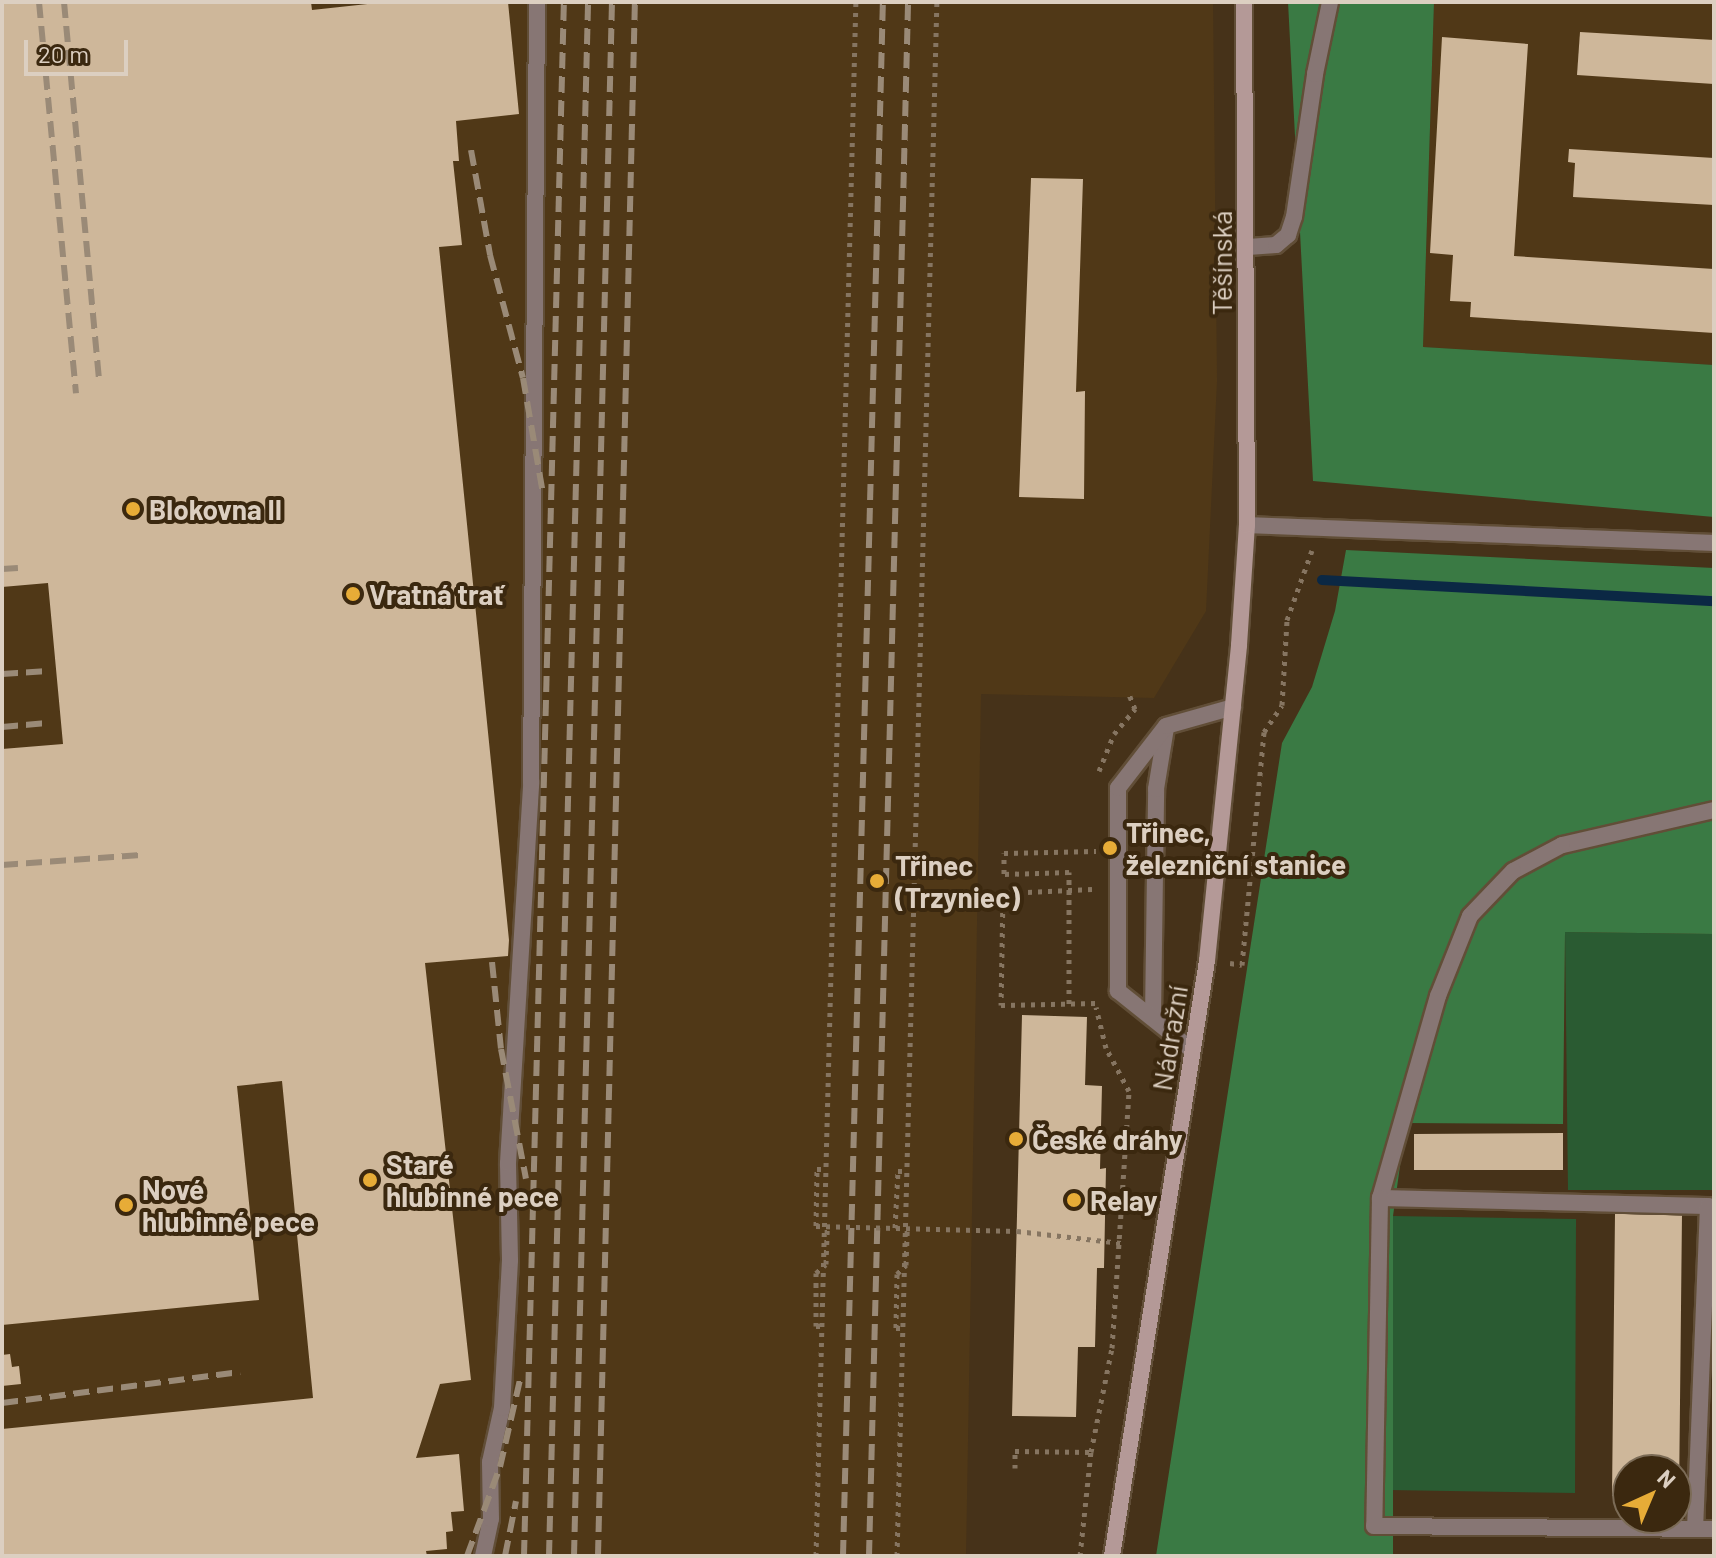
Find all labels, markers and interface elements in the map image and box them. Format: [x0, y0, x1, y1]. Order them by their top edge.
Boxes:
scale bar [28, 24, 132, 74]
text: 20 m [38, 39, 89, 68]
street label: Těšínská [1204, 211, 1238, 315]
place label: Blokovna II [149, 492, 282, 526]
marker: Blokovna II [124, 500, 142, 518]
place label: Vratná trať [369, 577, 504, 611]
marker: Vratná trať [344, 585, 362, 603]
place label: Třinec, železniční stanice [1126, 815, 1346, 881]
marker: Třinec, železniční stanice [1101, 839, 1119, 857]
place label: Třinec (Trzyniec) [895, 848, 1020, 914]
marker: Třinec (Trzyniec) [866, 870, 888, 892]
street label: Nádražní [1144, 983, 1194, 1093]
place label: České dráhy [1032, 1122, 1183, 1156]
marker: České dráhy [1007, 1130, 1025, 1148]
place label: Staré hlubinné pece [386, 1147, 559, 1213]
marker: Staré hlubinné pece [361, 1171, 379, 1189]
place label: Nové hlubinné pece [142, 1172, 315, 1238]
place label: Relay [1090, 1183, 1158, 1217]
marker: Relay [1065, 1191, 1083, 1209]
marker: Nové hlubinné pece [117, 1196, 135, 1214]
north arrow [1612, 1454, 1692, 1534]
text: N [1653, 1464, 1682, 1493]

